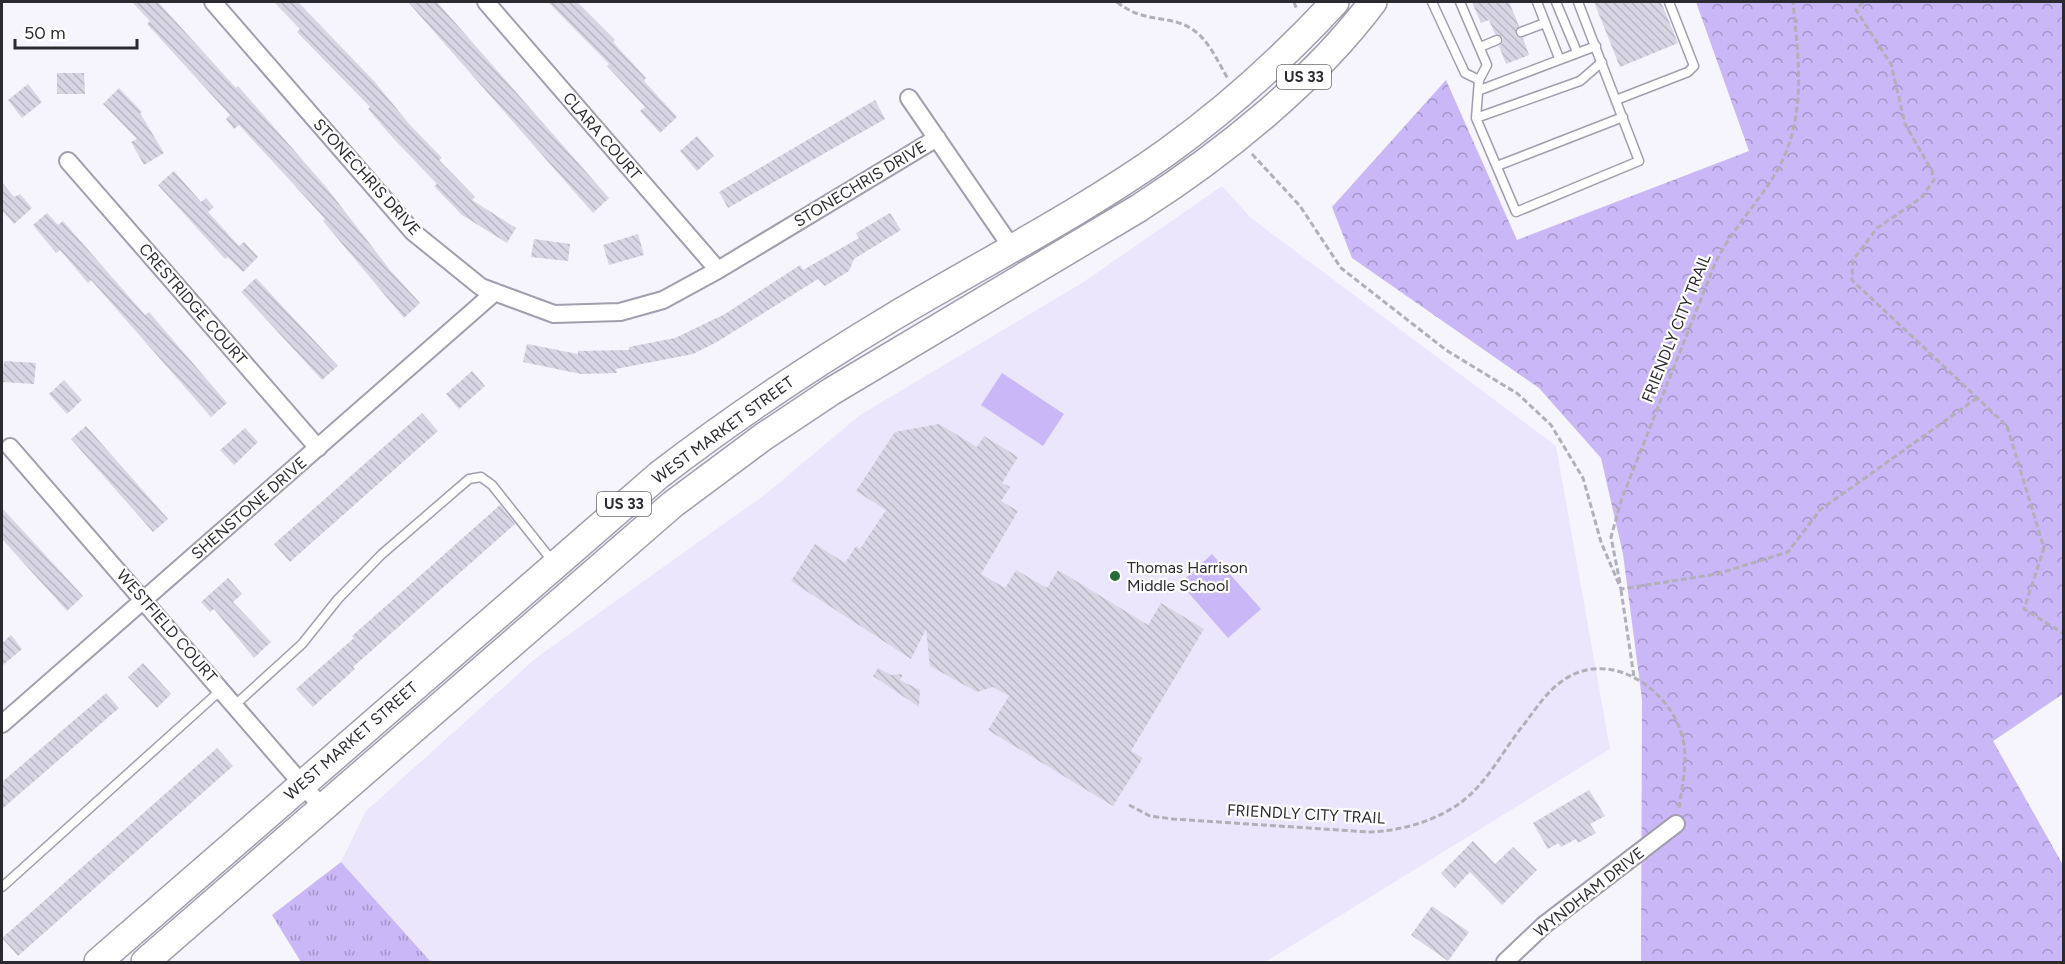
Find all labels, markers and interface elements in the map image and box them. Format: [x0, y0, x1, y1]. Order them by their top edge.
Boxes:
scale bar [15, 12, 136, 50]
text: 50 m [24, 22, 66, 44]
road number: US 33 [1277, 65, 1331, 89]
street label: CLARA COURT [559, 88, 645, 184]
street label: STONECHRIS DRIVE [310, 115, 424, 239]
street label: STONECHRIS DRIVE [791, 137, 929, 231]
street label: CRESTRIDGE COURT [135, 239, 251, 369]
street label: FRIENDLY CITY TRAIL [1638, 250, 1715, 405]
street label: WEST MARKET STREET [649, 372, 798, 488]
street label: SHENSTONE DRIVE [187, 453, 311, 563]
road number: US 33 [597, 492, 651, 516]
place label: Thomas Harrison Middle School [1127, 558, 1248, 595]
street label: WESTFIELD COURT [113, 566, 221, 686]
marker: Thomas Harrison Middle School [1108, 569, 1122, 583]
street label: WEST MARKET STREET [281, 678, 422, 804]
street label: FRIENDLY CITY TRAIL [1226, 800, 1386, 828]
street label: WYNDHAM DRIVE [1530, 843, 1648, 941]

